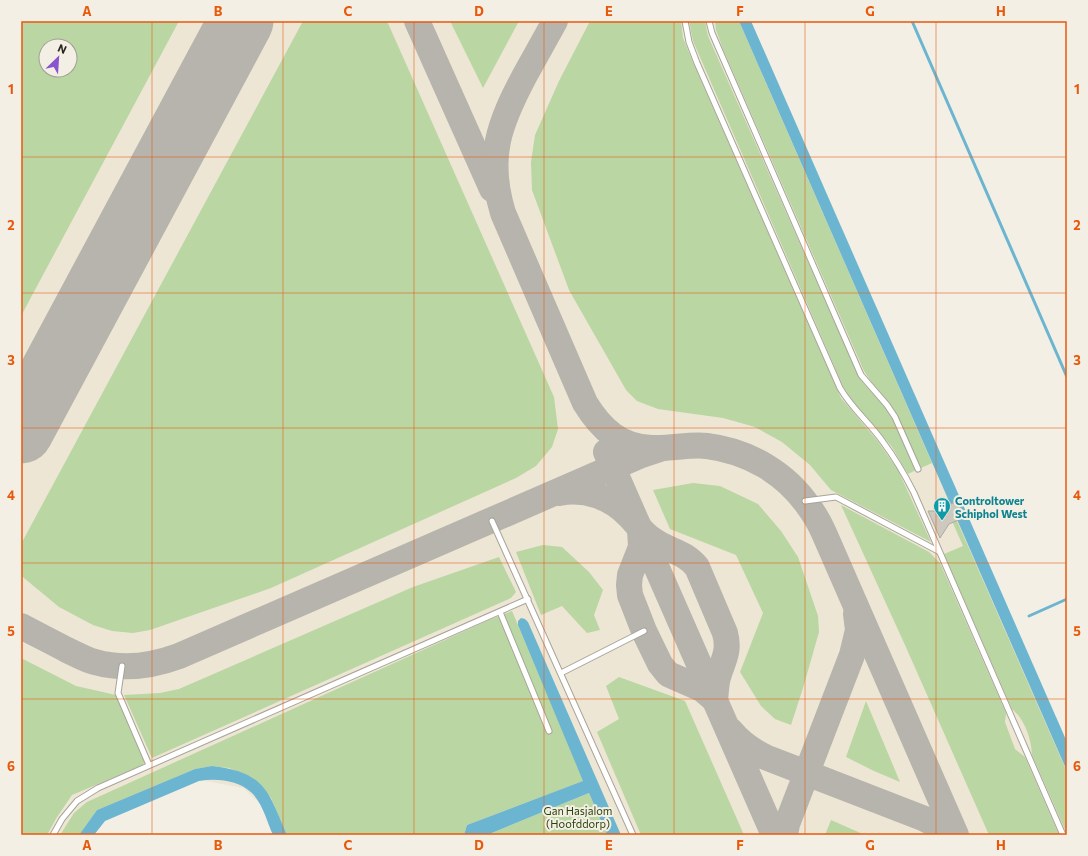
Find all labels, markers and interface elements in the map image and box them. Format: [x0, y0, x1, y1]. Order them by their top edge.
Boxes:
text: A [82, 3, 92, 19]
text: B [214, 3, 223, 19]
text: C [344, 3, 353, 19]
text: D [474, 3, 484, 19]
text: E [605, 3, 613, 19]
text: F [736, 3, 744, 19]
text: G [865, 3, 875, 19]
text: H [996, 3, 1006, 19]
north arrow [38, 38, 78, 78]
text: N [56, 41, 69, 56]
text: 1 [8, 81, 14, 97]
text: 1 [1074, 81, 1080, 97]
text: 2 [7, 217, 15, 233]
text: 2 [1073, 217, 1081, 233]
text: 3 [7, 352, 15, 368]
text: 3 [1073, 352, 1081, 368]
text: 4 [7, 487, 15, 503]
text: 4 [1073, 487, 1081, 503]
place label: Controltower Schiphol West [955, 494, 1028, 520]
building icon: Controltower Schiphol West [932, 496, 952, 521]
text: 5 [7, 623, 15, 639]
text: 5 [1073, 623, 1081, 639]
text: 6 [7, 758, 15, 774]
text: 6 [1073, 758, 1081, 774]
park label: Gan Hasjalom (Hoofddorp) [544, 804, 612, 830]
text: A [82, 837, 92, 853]
text: B [214, 837, 223, 853]
text: C [344, 837, 353, 853]
text: D [474, 837, 484, 853]
text: E [605, 837, 613, 853]
text: F [736, 837, 744, 853]
text: G [865, 837, 875, 853]
text: H [996, 837, 1006, 853]

